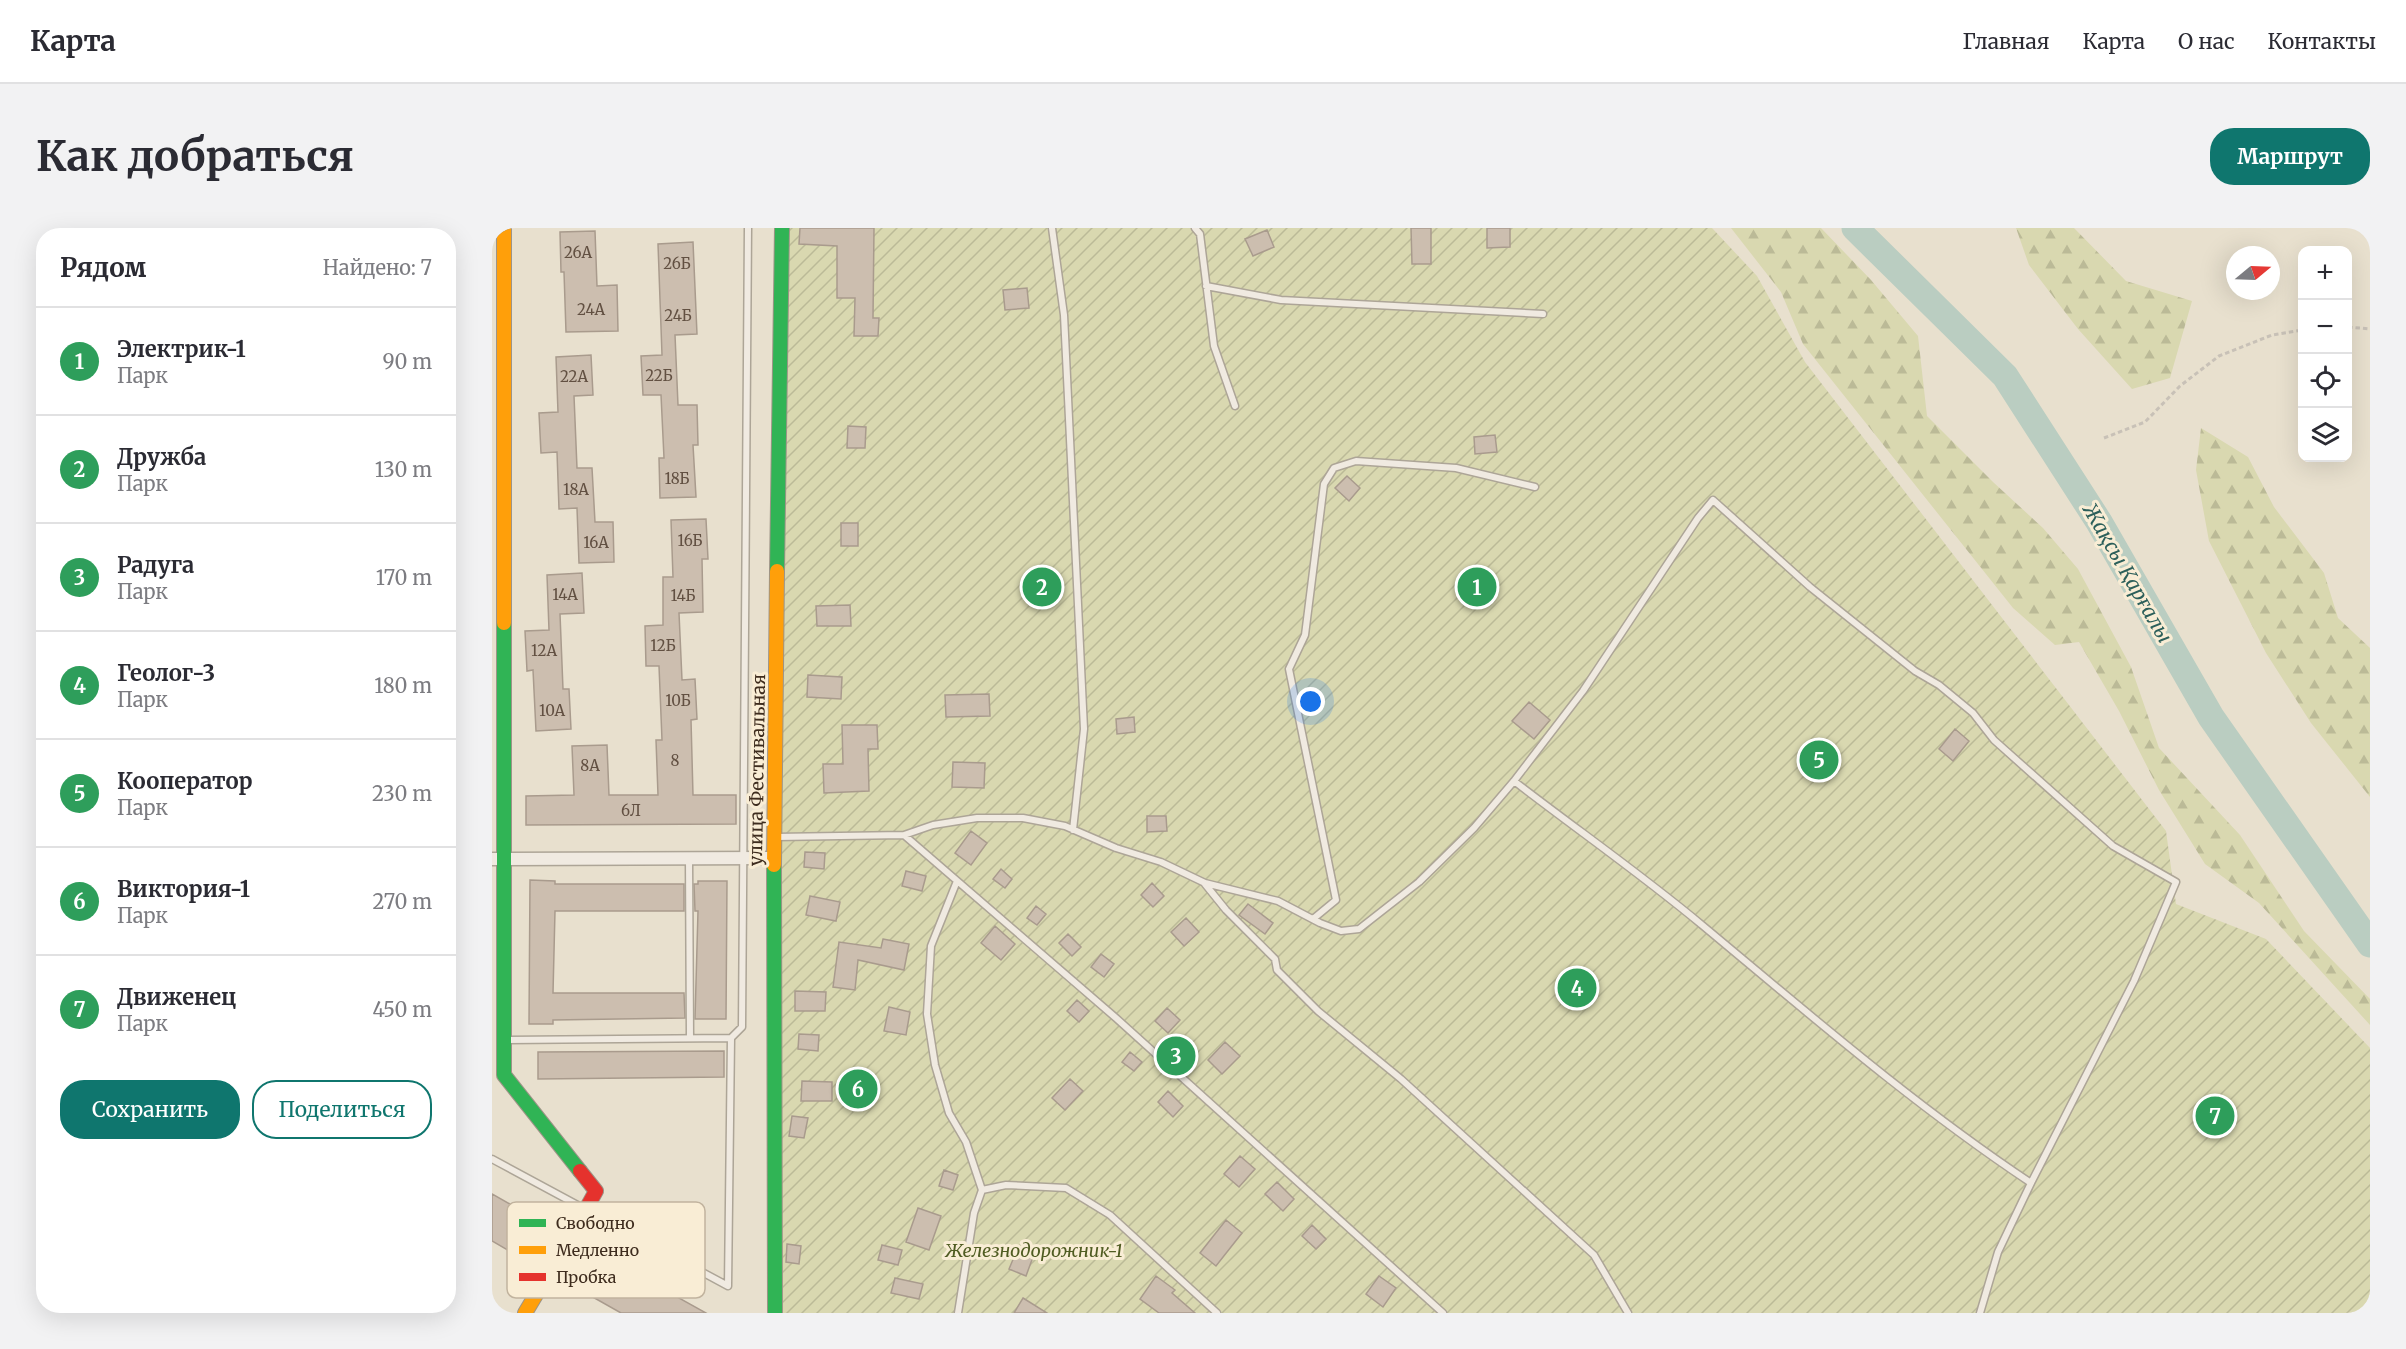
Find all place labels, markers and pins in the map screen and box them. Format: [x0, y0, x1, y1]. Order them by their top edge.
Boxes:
pin: 2 [1022, 564, 1062, 610]
pin: 1 [1458, 564, 1496, 610]
pin: 5 [1800, 738, 1838, 782]
pin: 4 [1558, 966, 1596, 1011]
pin: 3 [1156, 1034, 1196, 1078]
pin: 6 [838, 1066, 878, 1112]
pin: 7 [2196, 1094, 2234, 1138]

